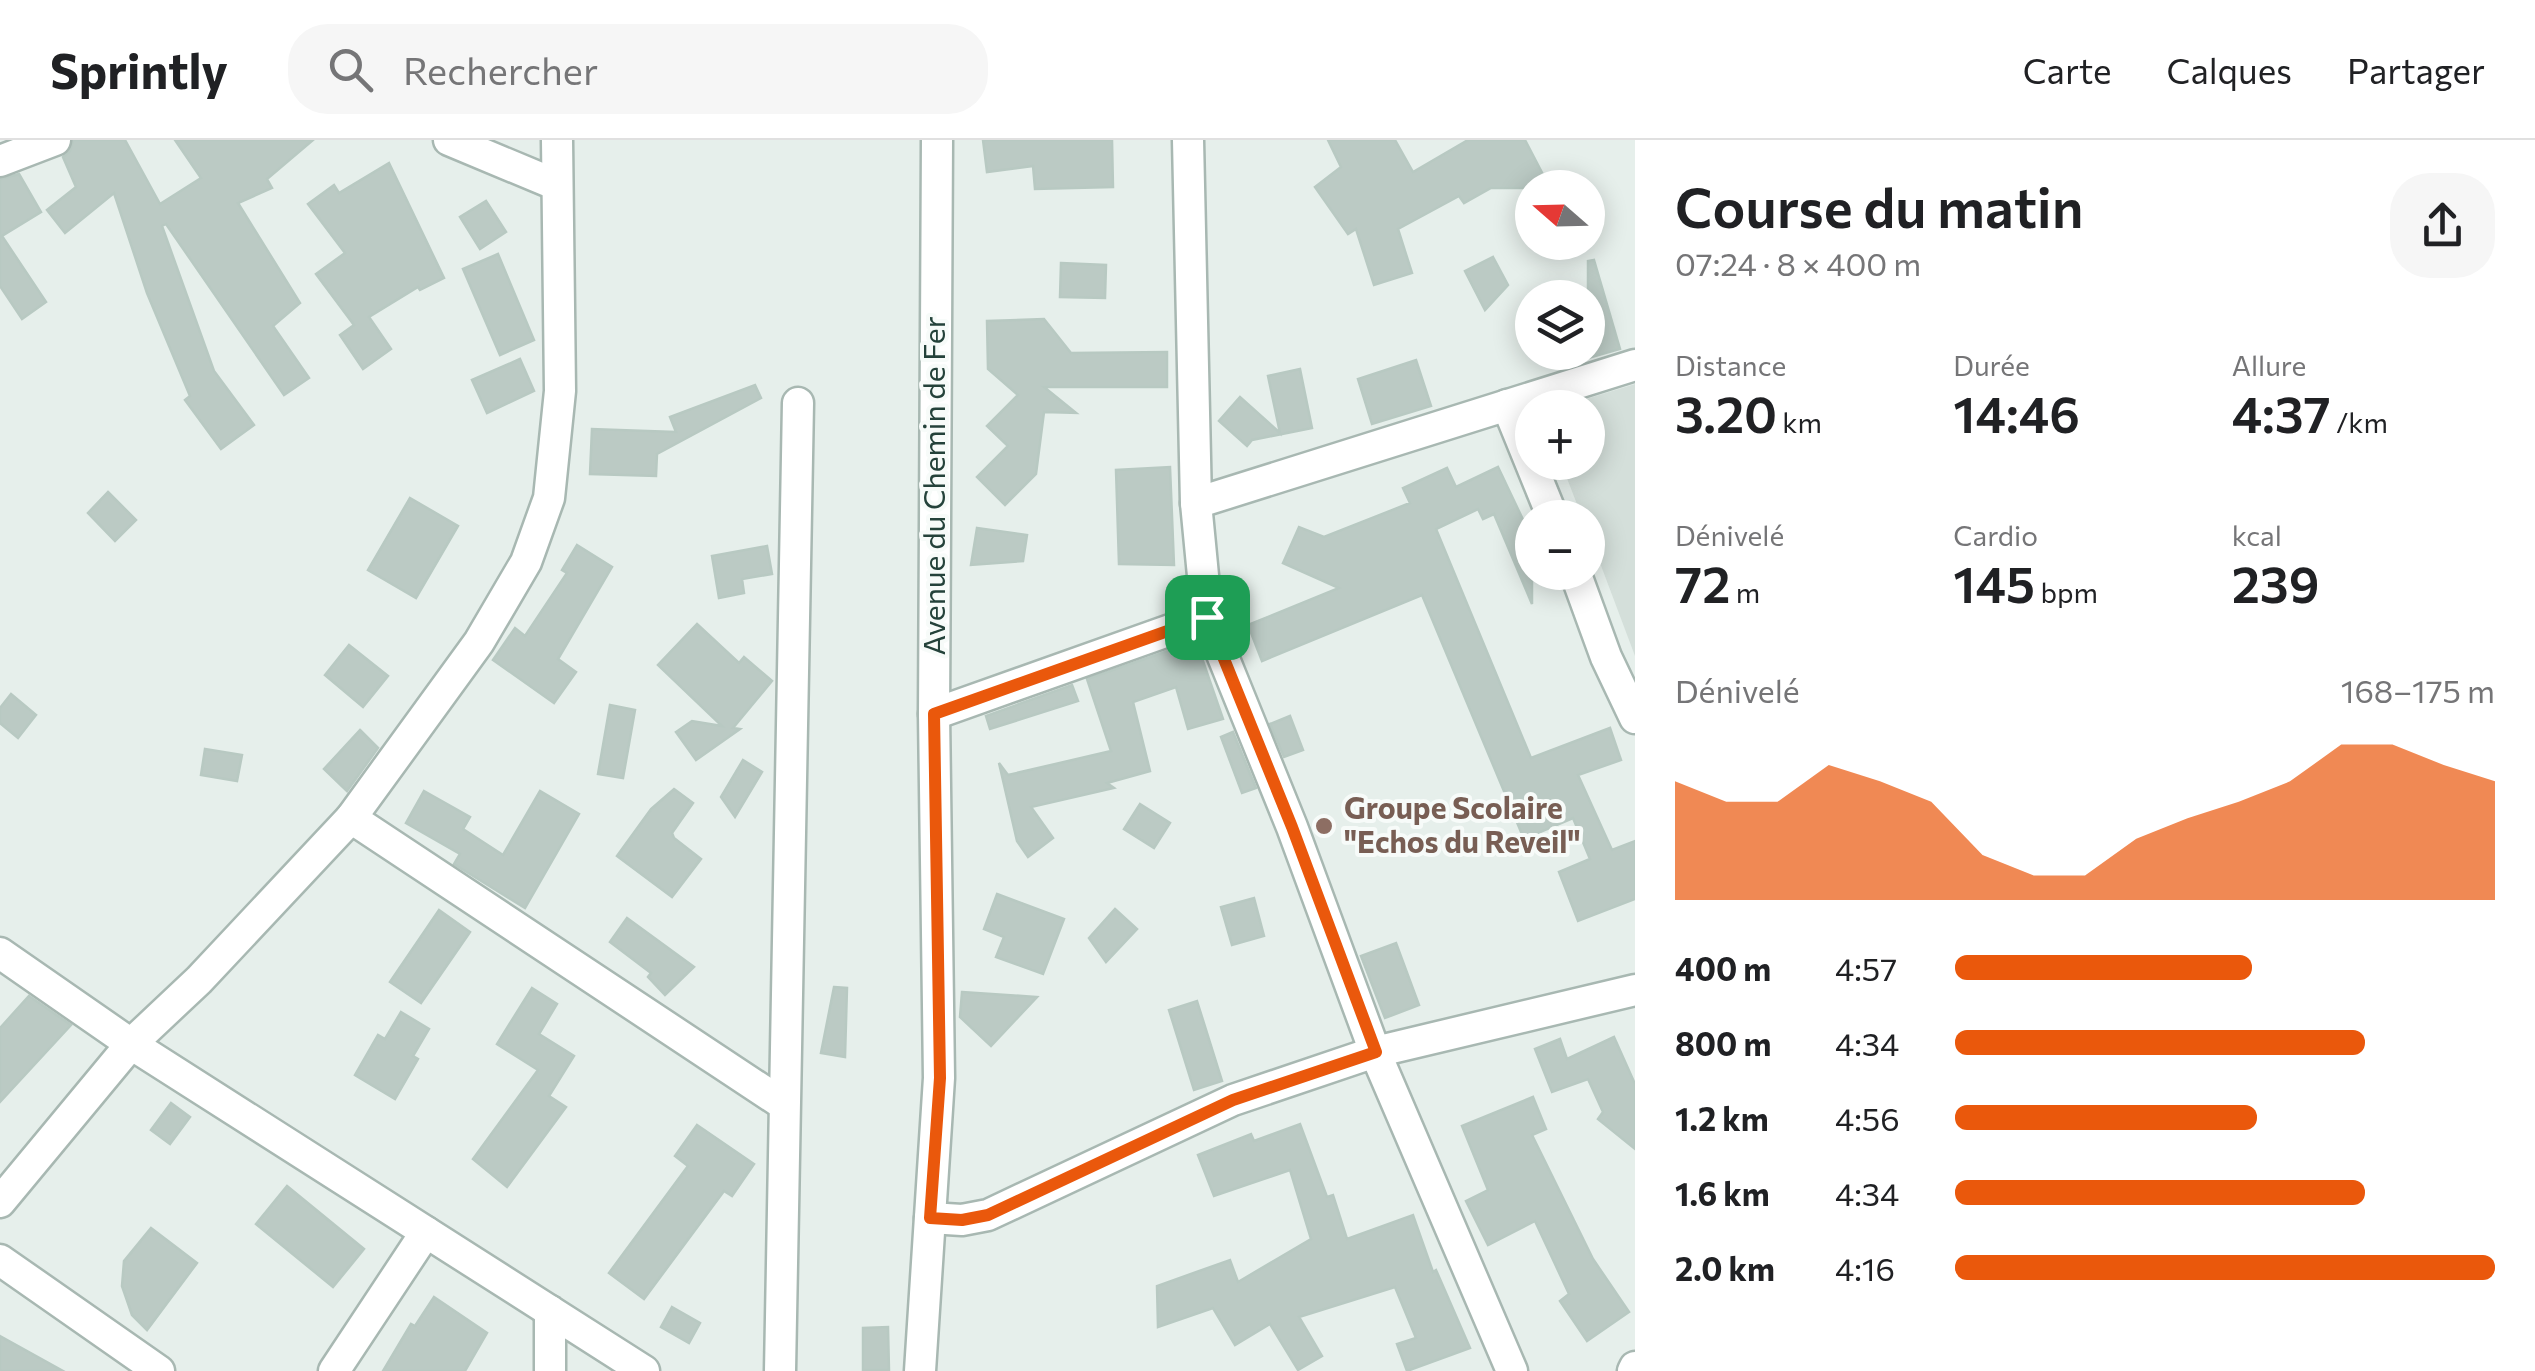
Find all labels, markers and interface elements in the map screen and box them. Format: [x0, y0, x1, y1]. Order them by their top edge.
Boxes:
search box [288, 24, 988, 114]
text: Sprintly [50, 40, 228, 99]
icon: search [323, 42, 378, 97]
text: Rechercher [403, 46, 598, 93]
text: Carte [2023, 48, 2111, 91]
text: Calques [2166, 48, 2292, 91]
text: Partager [2347, 48, 2485, 91]
north arrow [1515, 170, 1605, 260]
map controls [1515, 170, 1605, 590]
text: Course du matin [1675, 172, 2084, 239]
button: share [2390, 173, 2495, 278]
text: 07:24 · 8 × 400 m [1675, 243, 1921, 283]
button: layers [1515, 280, 1605, 370]
street label: Avenue du Chemin de Fer [914, 316, 951, 656]
text: Distance [1675, 348, 1786, 382]
text: Durée [1953, 348, 2030, 382]
text: Allure [2232, 348, 2306, 382]
text: 3.20 [1675, 382, 1777, 443]
text: 14:46 [1953, 382, 2080, 443]
text: 4:37 [2232, 382, 2331, 443]
button: + [1515, 390, 1605, 480]
text: km [1777, 405, 1822, 439]
text: /km [2331, 405, 2388, 439]
button: − [1515, 500, 1605, 590]
text: Dénivelé [1675, 518, 1784, 552]
text: Cardio [1953, 518, 2038, 552]
text: kcal [2232, 518, 2282, 552]
text: 72 [1675, 552, 1730, 613]
text: 145 [1953, 552, 2035, 613]
text: 239 [2232, 552, 2319, 613]
pin [1165, 575, 1250, 660]
text: m [1730, 575, 1760, 609]
text: bpm [2035, 575, 2098, 609]
icon: arrive [1180, 590, 1235, 645]
text: Dénivelé [1675, 670, 1800, 710]
text: 168–175 m [2341, 670, 2495, 710]
place label: Groupe Scolaire "Echos du Reveil" [1344, 788, 1581, 859]
marker: Groupe Scolaire "Echos du Reveil" [1313, 815, 1335, 837]
text: 400 m [1675, 948, 1771, 988]
text: 4:57 [1835, 948, 1897, 988]
text: 800 m [1675, 1023, 1771, 1063]
text: 4:34 [1835, 1023, 1899, 1063]
text: 1.2 km [1675, 1098, 1769, 1138]
text: 4:56 [1835, 1098, 1900, 1138]
text: 1.6 km [1675, 1173, 1770, 1213]
text: 4:34 [1835, 1173, 1899, 1213]
text: 2.0 km [1675, 1248, 1775, 1288]
text: 4:16 [1835, 1248, 1895, 1288]

